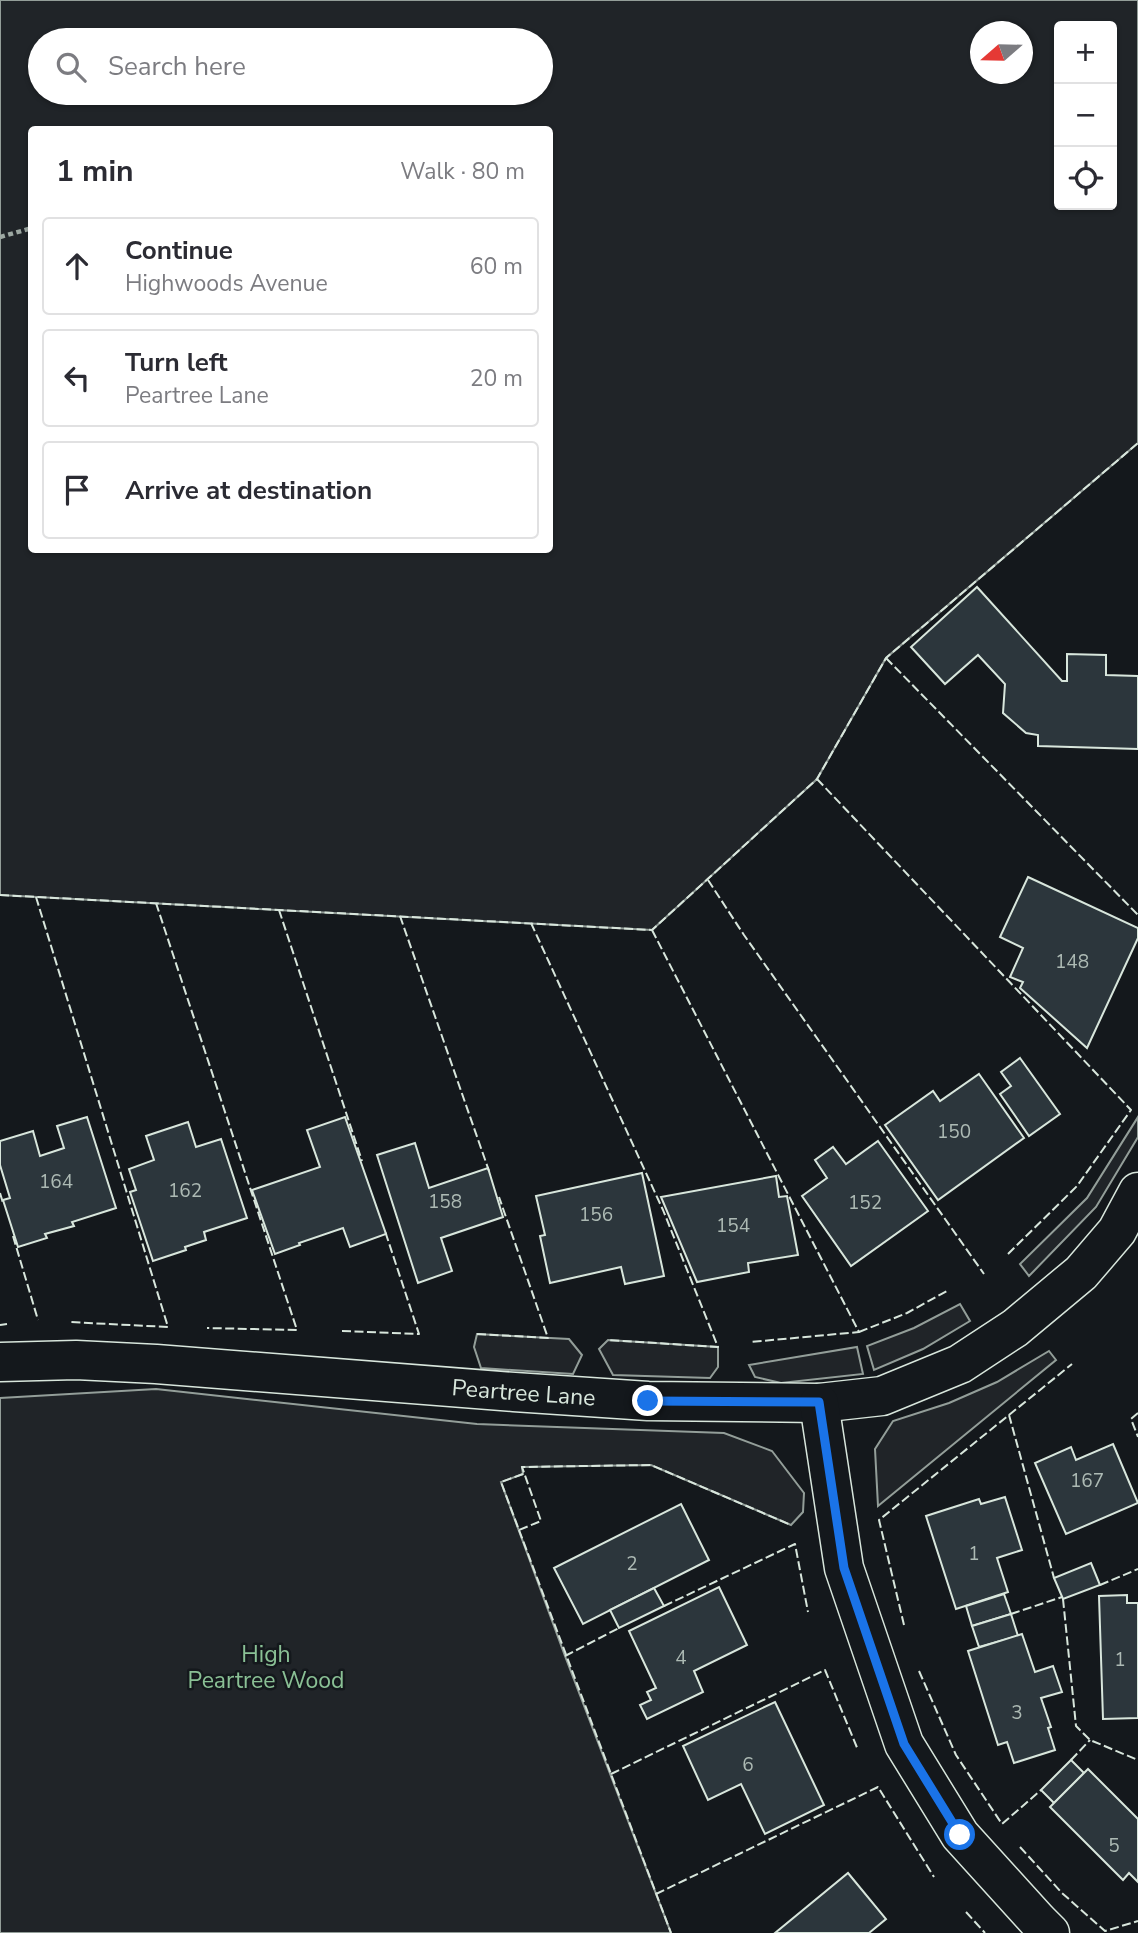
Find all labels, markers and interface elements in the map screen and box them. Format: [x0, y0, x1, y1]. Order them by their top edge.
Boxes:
north arrow [970, 21, 1033, 84]
map controls [1054, 21, 1117, 210]
button: + [1054, 21, 1117, 84]
search box [28, 28, 553, 105]
icon: search [52, 48, 90, 86]
text: Search here [108, 49, 246, 84]
button: − [1054, 84, 1117, 147]
button: locate [1054, 147, 1117, 210]
text: 1 min [56, 151, 134, 192]
text: Walk · 80 m [400, 156, 525, 187]
text: Continue [125, 233, 233, 268]
icon: ahead [58, 247, 96, 285]
text: 60 m [470, 251, 523, 282]
text: Highwoods Avenue [125, 268, 328, 299]
text: Turn left [125, 345, 228, 380]
icon: left [58, 359, 96, 397]
text: 20 m [470, 363, 523, 394]
text: Peartree Lane [125, 380, 269, 411]
icon: arrive [58, 471, 96, 509]
text: Arrive at destination [125, 473, 372, 508]
house number: 148 [1055, 949, 1089, 975]
house number: 150 [937, 1119, 971, 1145]
house number: 164 [39, 1169, 73, 1195]
house number: 162 [168, 1178, 202, 1204]
house number: 158 [428, 1189, 462, 1215]
house number: 152 [848, 1190, 882, 1216]
house number: 156 [579, 1202, 613, 1228]
house number: 154 [716, 1213, 750, 1239]
street label: Peartree Lane [451, 1372, 597, 1413]
route end [632, 1385, 663, 1416]
house number: 167 [1070, 1468, 1104, 1494]
house number: 1 [968, 1541, 980, 1567]
house number: 2 [626, 1551, 638, 1577]
park label: High Peartree Wood [188, 1639, 344, 1696]
house number: 4 [675, 1645, 687, 1671]
house number: 1 [1114, 1647, 1126, 1673]
house number: 3 [1011, 1700, 1023, 1726]
house number: 6 [742, 1752, 754, 1778]
route start [944, 1819, 975, 1850]
house number: 5 [1108, 1833, 1120, 1859]

